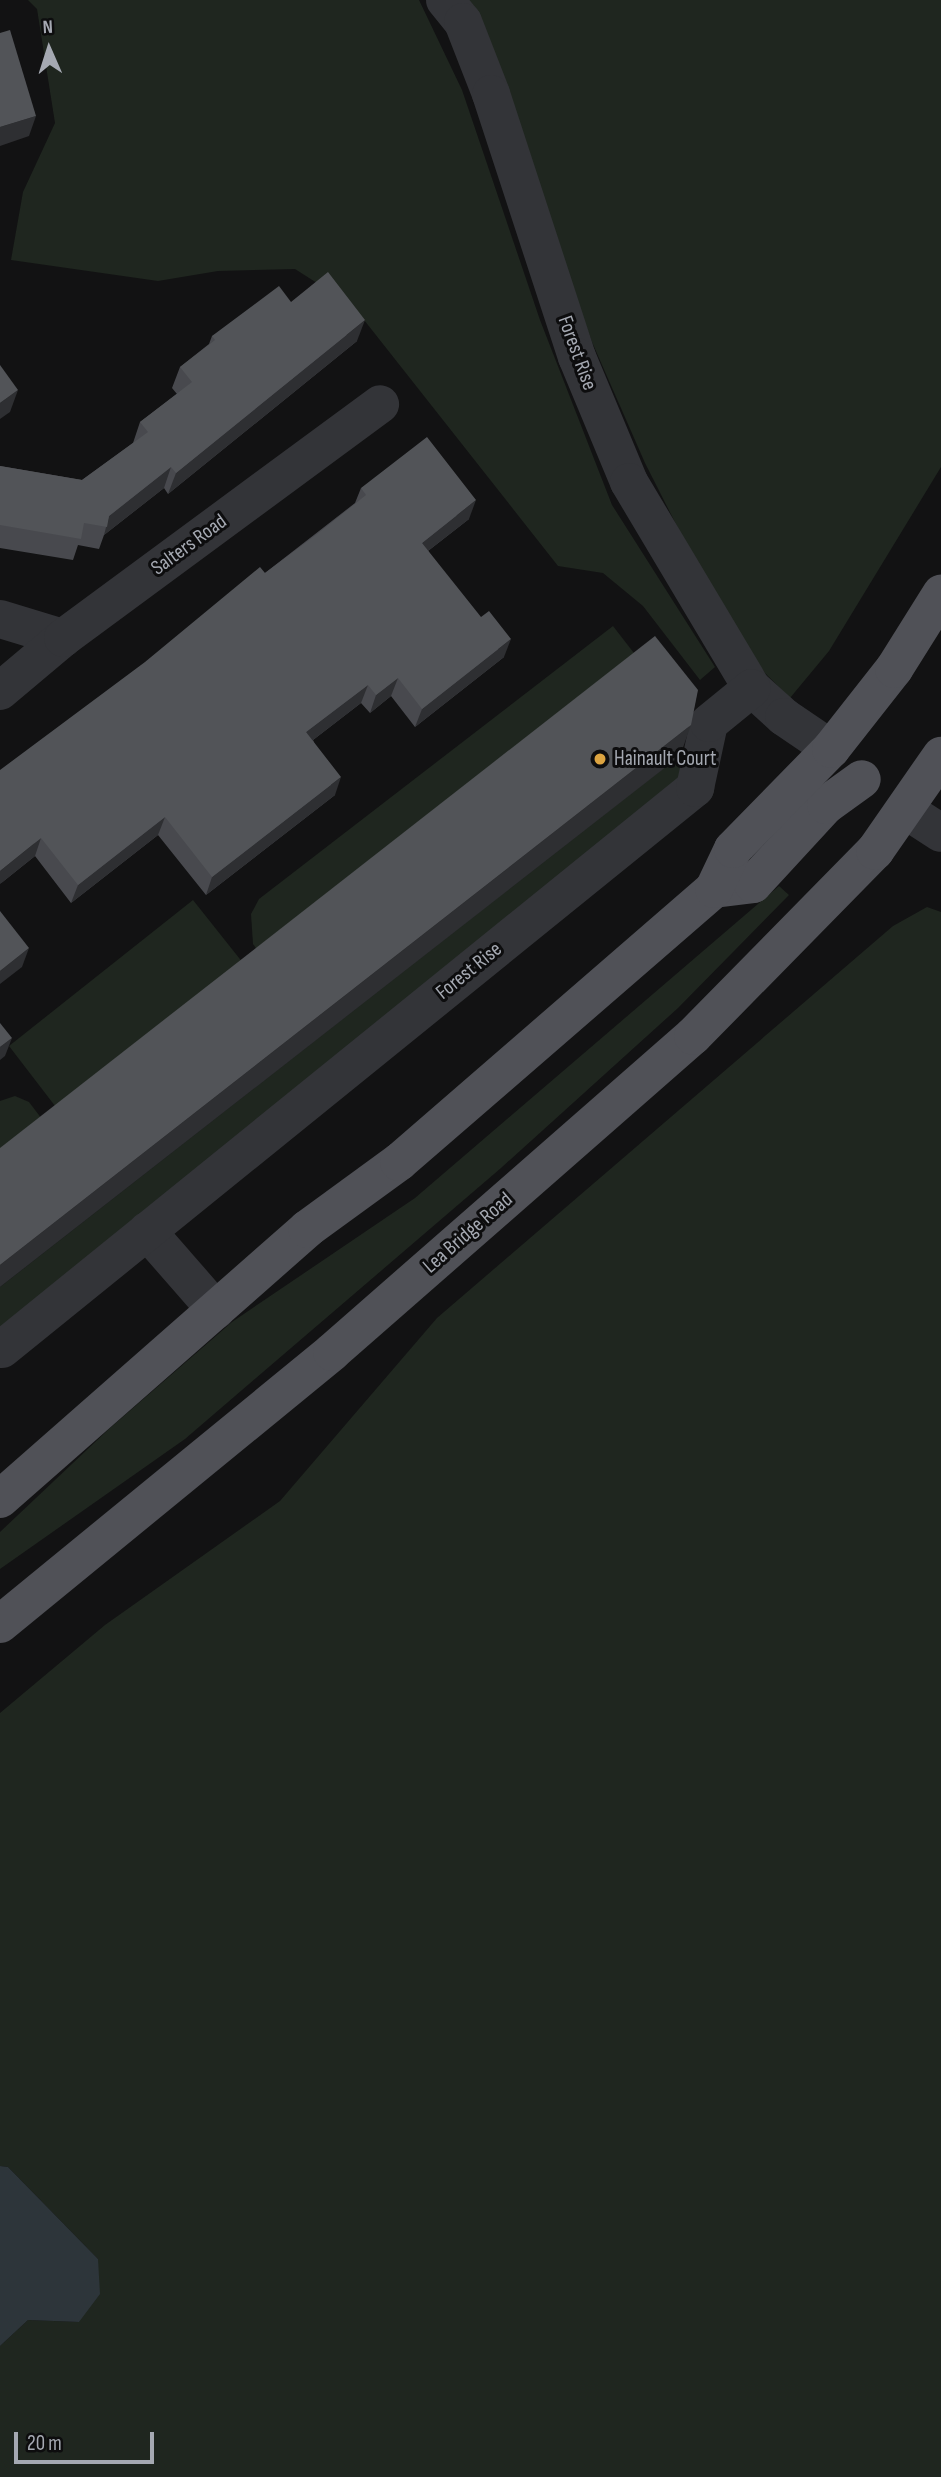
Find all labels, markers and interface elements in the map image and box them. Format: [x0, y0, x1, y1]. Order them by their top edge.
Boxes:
north arrow [14, 14, 84, 84]
text: N [42, 16, 54, 39]
street label: Forest Rise [552, 312, 602, 394]
street label: Salters Road [146, 509, 232, 581]
place label: Hainault Court [614, 746, 716, 772]
marker: Hainault Court [592, 751, 608, 767]
street label: Forest Rise [431, 937, 507, 1005]
street label: Lea Bridge Road [418, 1187, 518, 1279]
scale bar [18, 2418, 158, 2462]
text: 20 m [27, 2431, 62, 2456]

